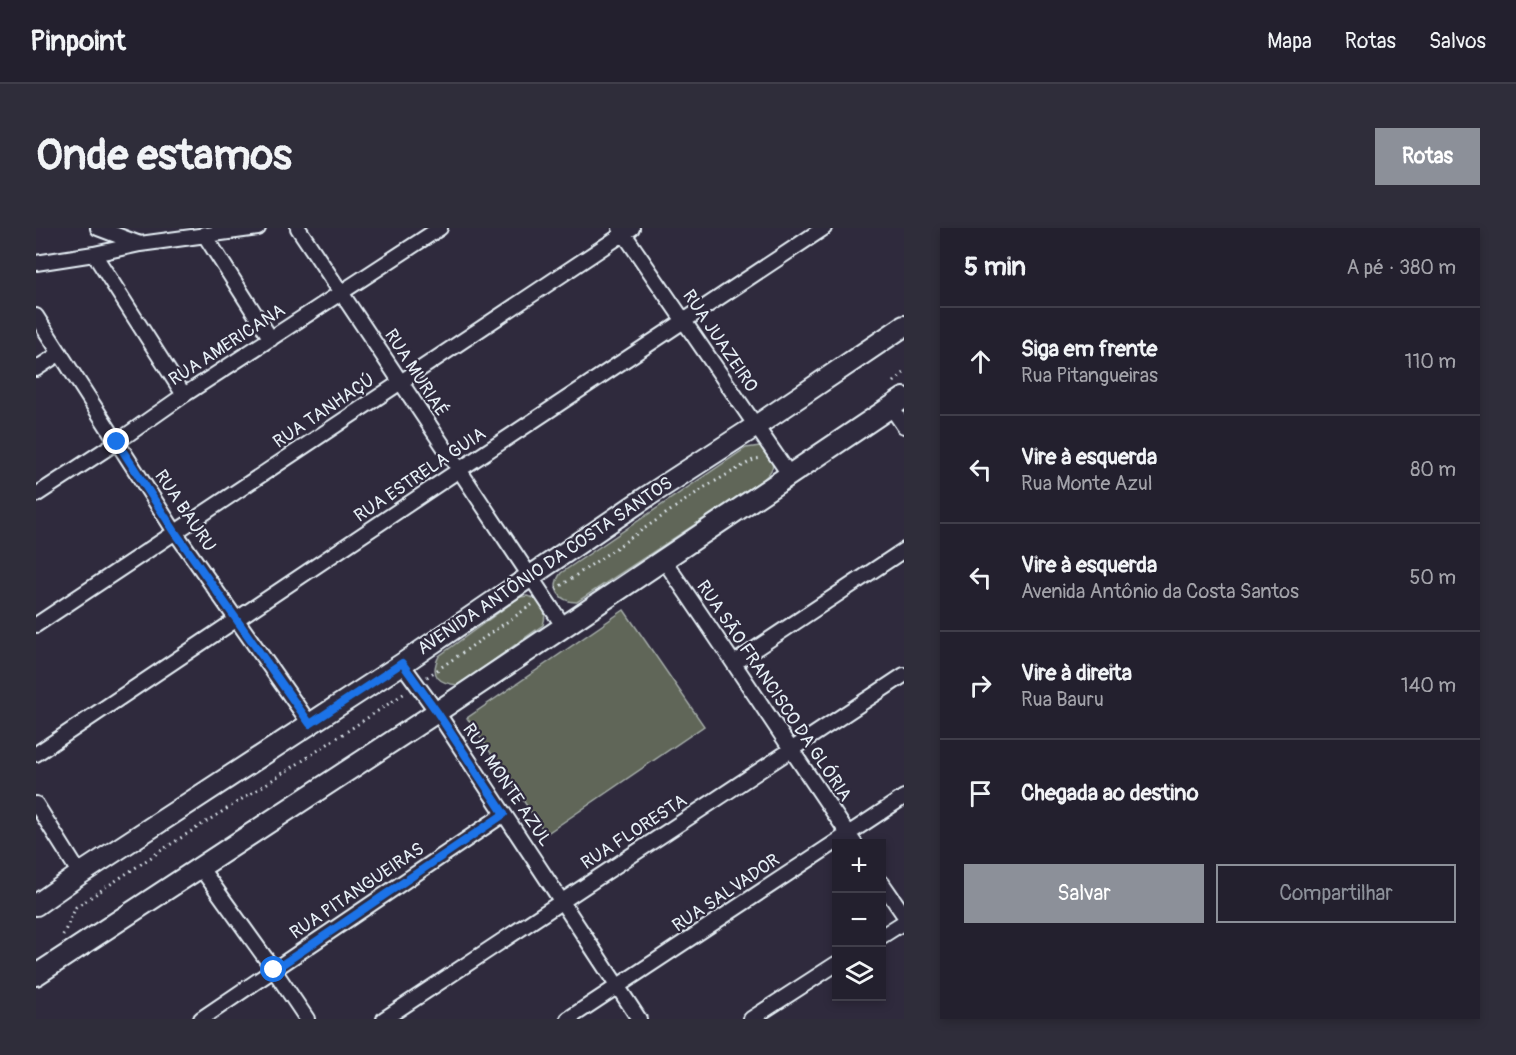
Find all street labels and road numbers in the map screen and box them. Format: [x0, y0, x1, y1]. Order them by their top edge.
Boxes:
street label: RUA JUAZEIRO [677, 285, 763, 397]
street label: RUA AMERICANA [165, 299, 290, 391]
street label: RUA MURIAÉ [379, 325, 453, 421]
street label: RUA TANHAÇÚ [269, 369, 379, 453]
street label: RUA ESTRELA GUIA [350, 422, 490, 528]
street label: RUA BAURU [149, 466, 221, 556]
street label: AVENIDA ANTÔNIO DA COSTA SANTOS [413, 472, 677, 660]
street label: RUA SÃO FRANCISCO DA GLÓRIA [691, 576, 858, 806]
street label: RUA MONTE AZUL [457, 719, 557, 851]
street label: RUA FLORESTA [577, 789, 692, 875]
street label: RUA PITANGUEIRAS [285, 838, 429, 944]
street label: RUA SALVADOR [668, 849, 784, 937]

